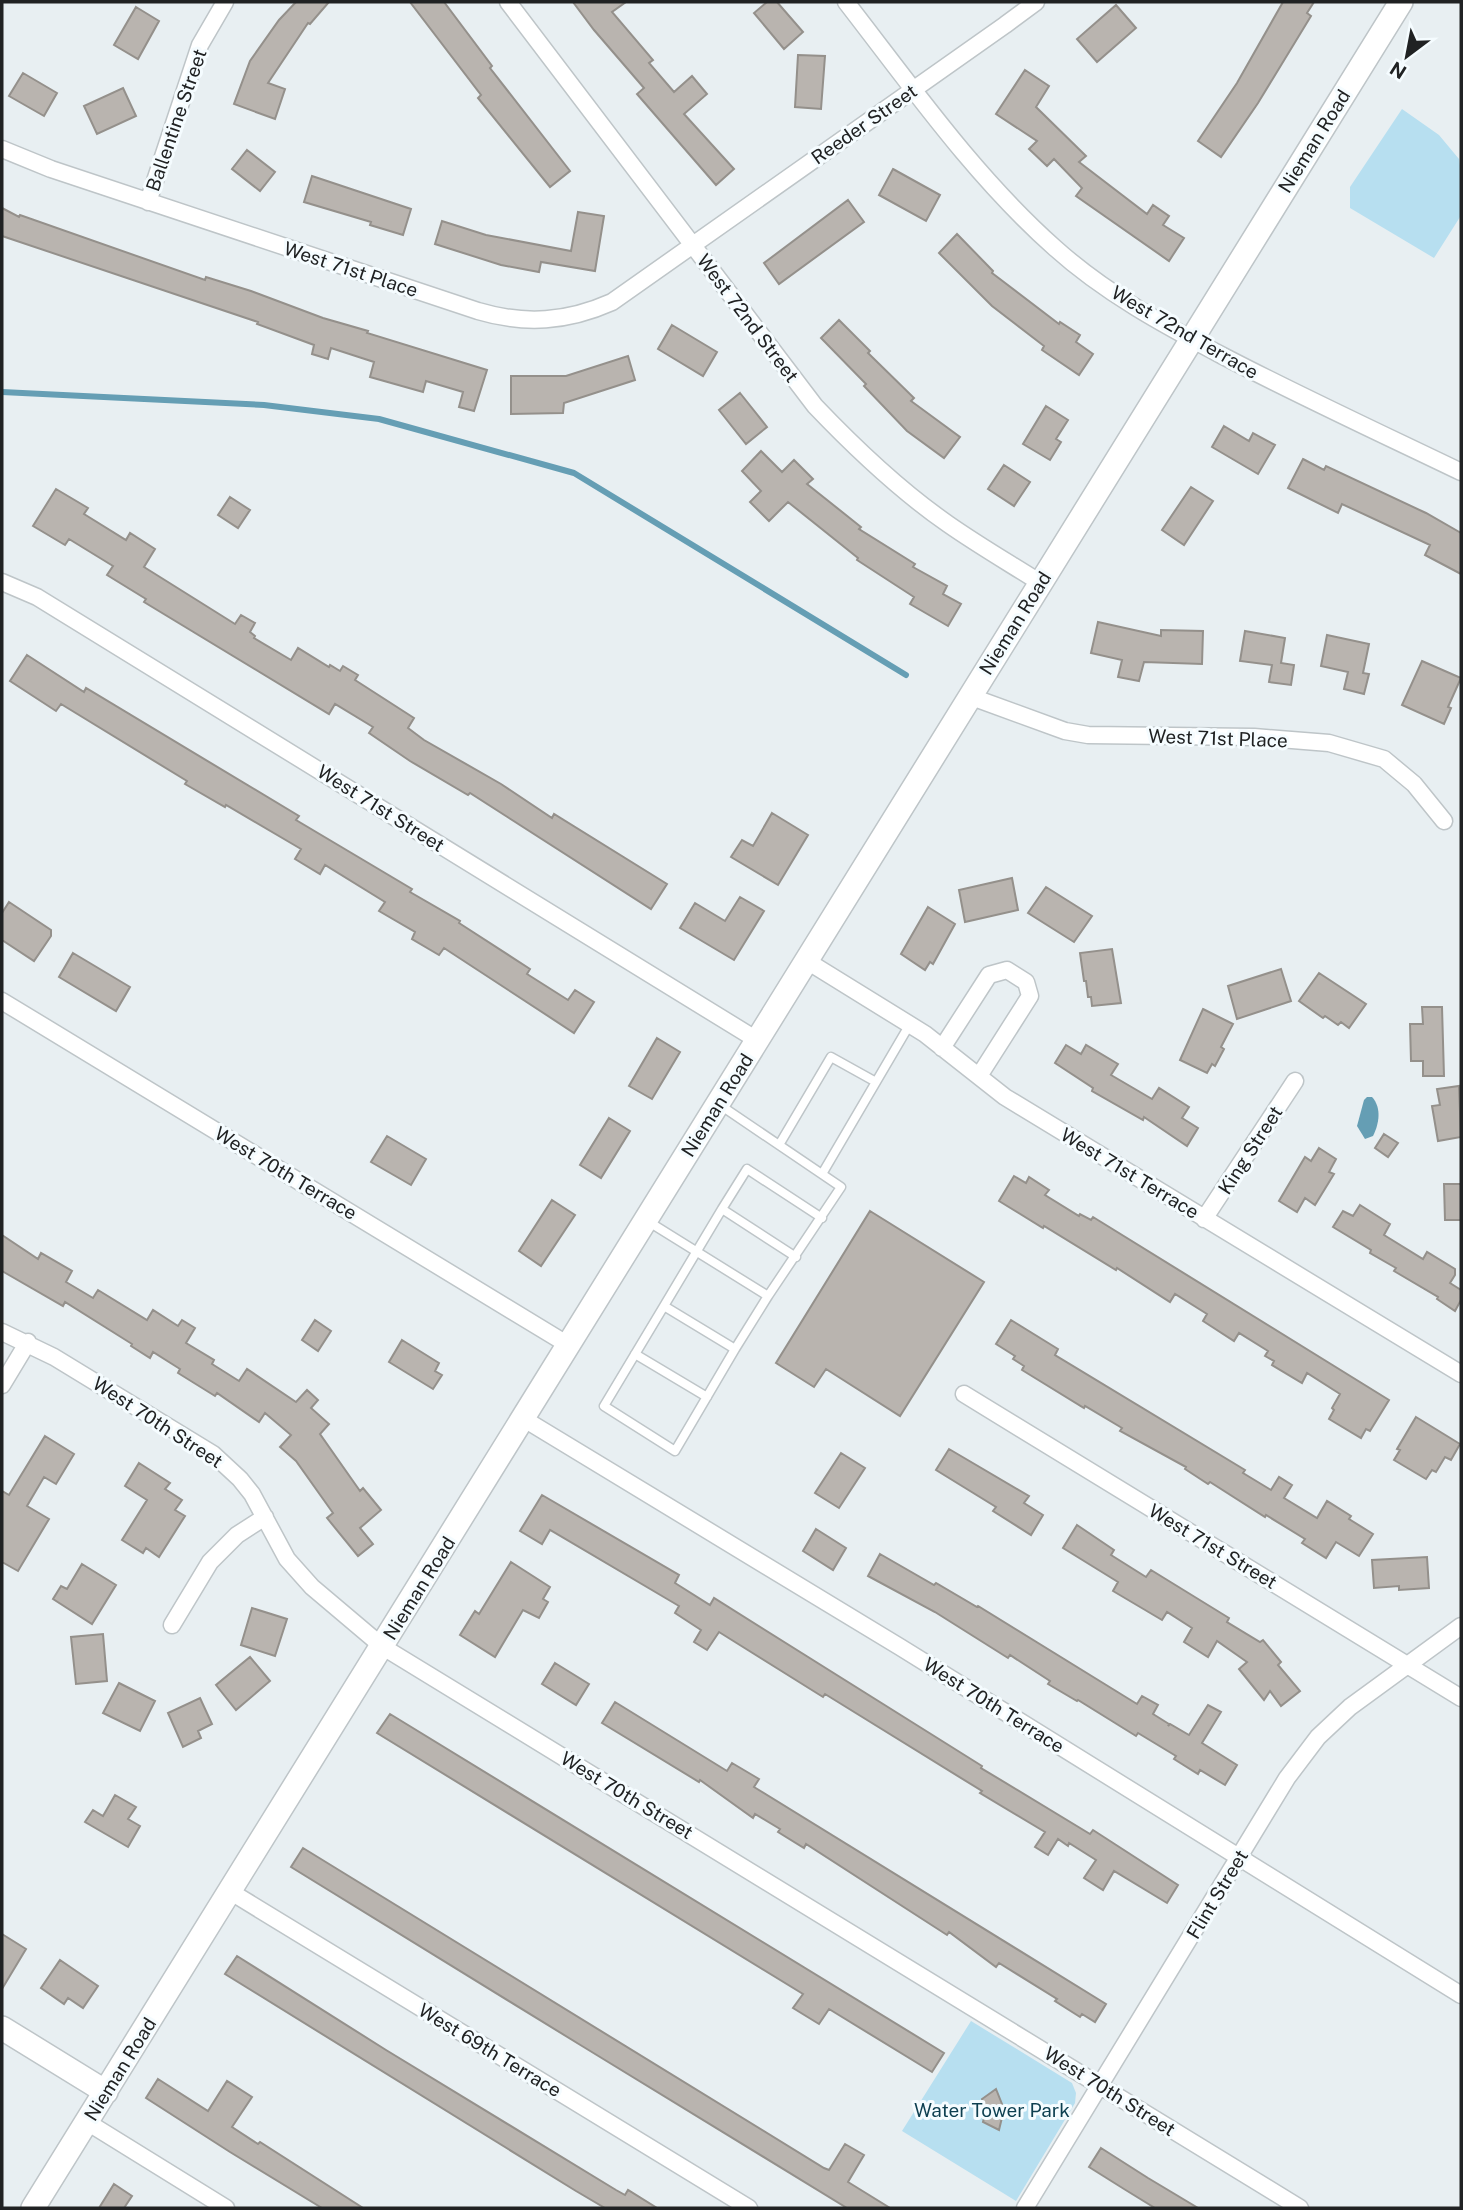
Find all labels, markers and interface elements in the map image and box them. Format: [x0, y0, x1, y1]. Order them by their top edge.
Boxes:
north arrow [1372, 21, 1442, 91]
street label: Ballentine Street [141, 46, 211, 194]
text: N [1386, 57, 1410, 84]
street label: Reeder Street [807, 80, 921, 168]
street label: Nieman Road [1274, 85, 1354, 197]
street label: West 71st Place [281, 237, 421, 301]
street label: West 72nd Street [693, 250, 803, 386]
street label: West 72nd Terrace [1108, 281, 1262, 383]
street label: Nieman Road [975, 567, 1055, 679]
street label: West 71st Place [1148, 725, 1288, 751]
street label: West 71st Street [313, 760, 449, 856]
street label: Nieman Road [677, 1049, 757, 1161]
street label: King Street [1213, 1102, 1287, 1198]
street label: West 70th Terrace [211, 1122, 361, 1224]
street label: West 71st Terrace [1057, 1123, 1203, 1223]
street label: West 70th Street [89, 1372, 227, 1472]
street label: West 71st Street [1145, 1499, 1281, 1593]
street label: Nieman Road [379, 1532, 459, 1644]
street label: West 70th Terrace [920, 1653, 1068, 1757]
street label: West 70th Street [557, 1747, 697, 1843]
street label: Flint Street [1182, 1846, 1252, 1942]
street label: West 69th Terrace [415, 1999, 565, 2101]
street label: Nieman Road [80, 2013, 160, 2125]
street label: West 70th Street [1040, 2042, 1180, 2140]
park label: Water Tower Park [914, 2099, 1070, 2121]

